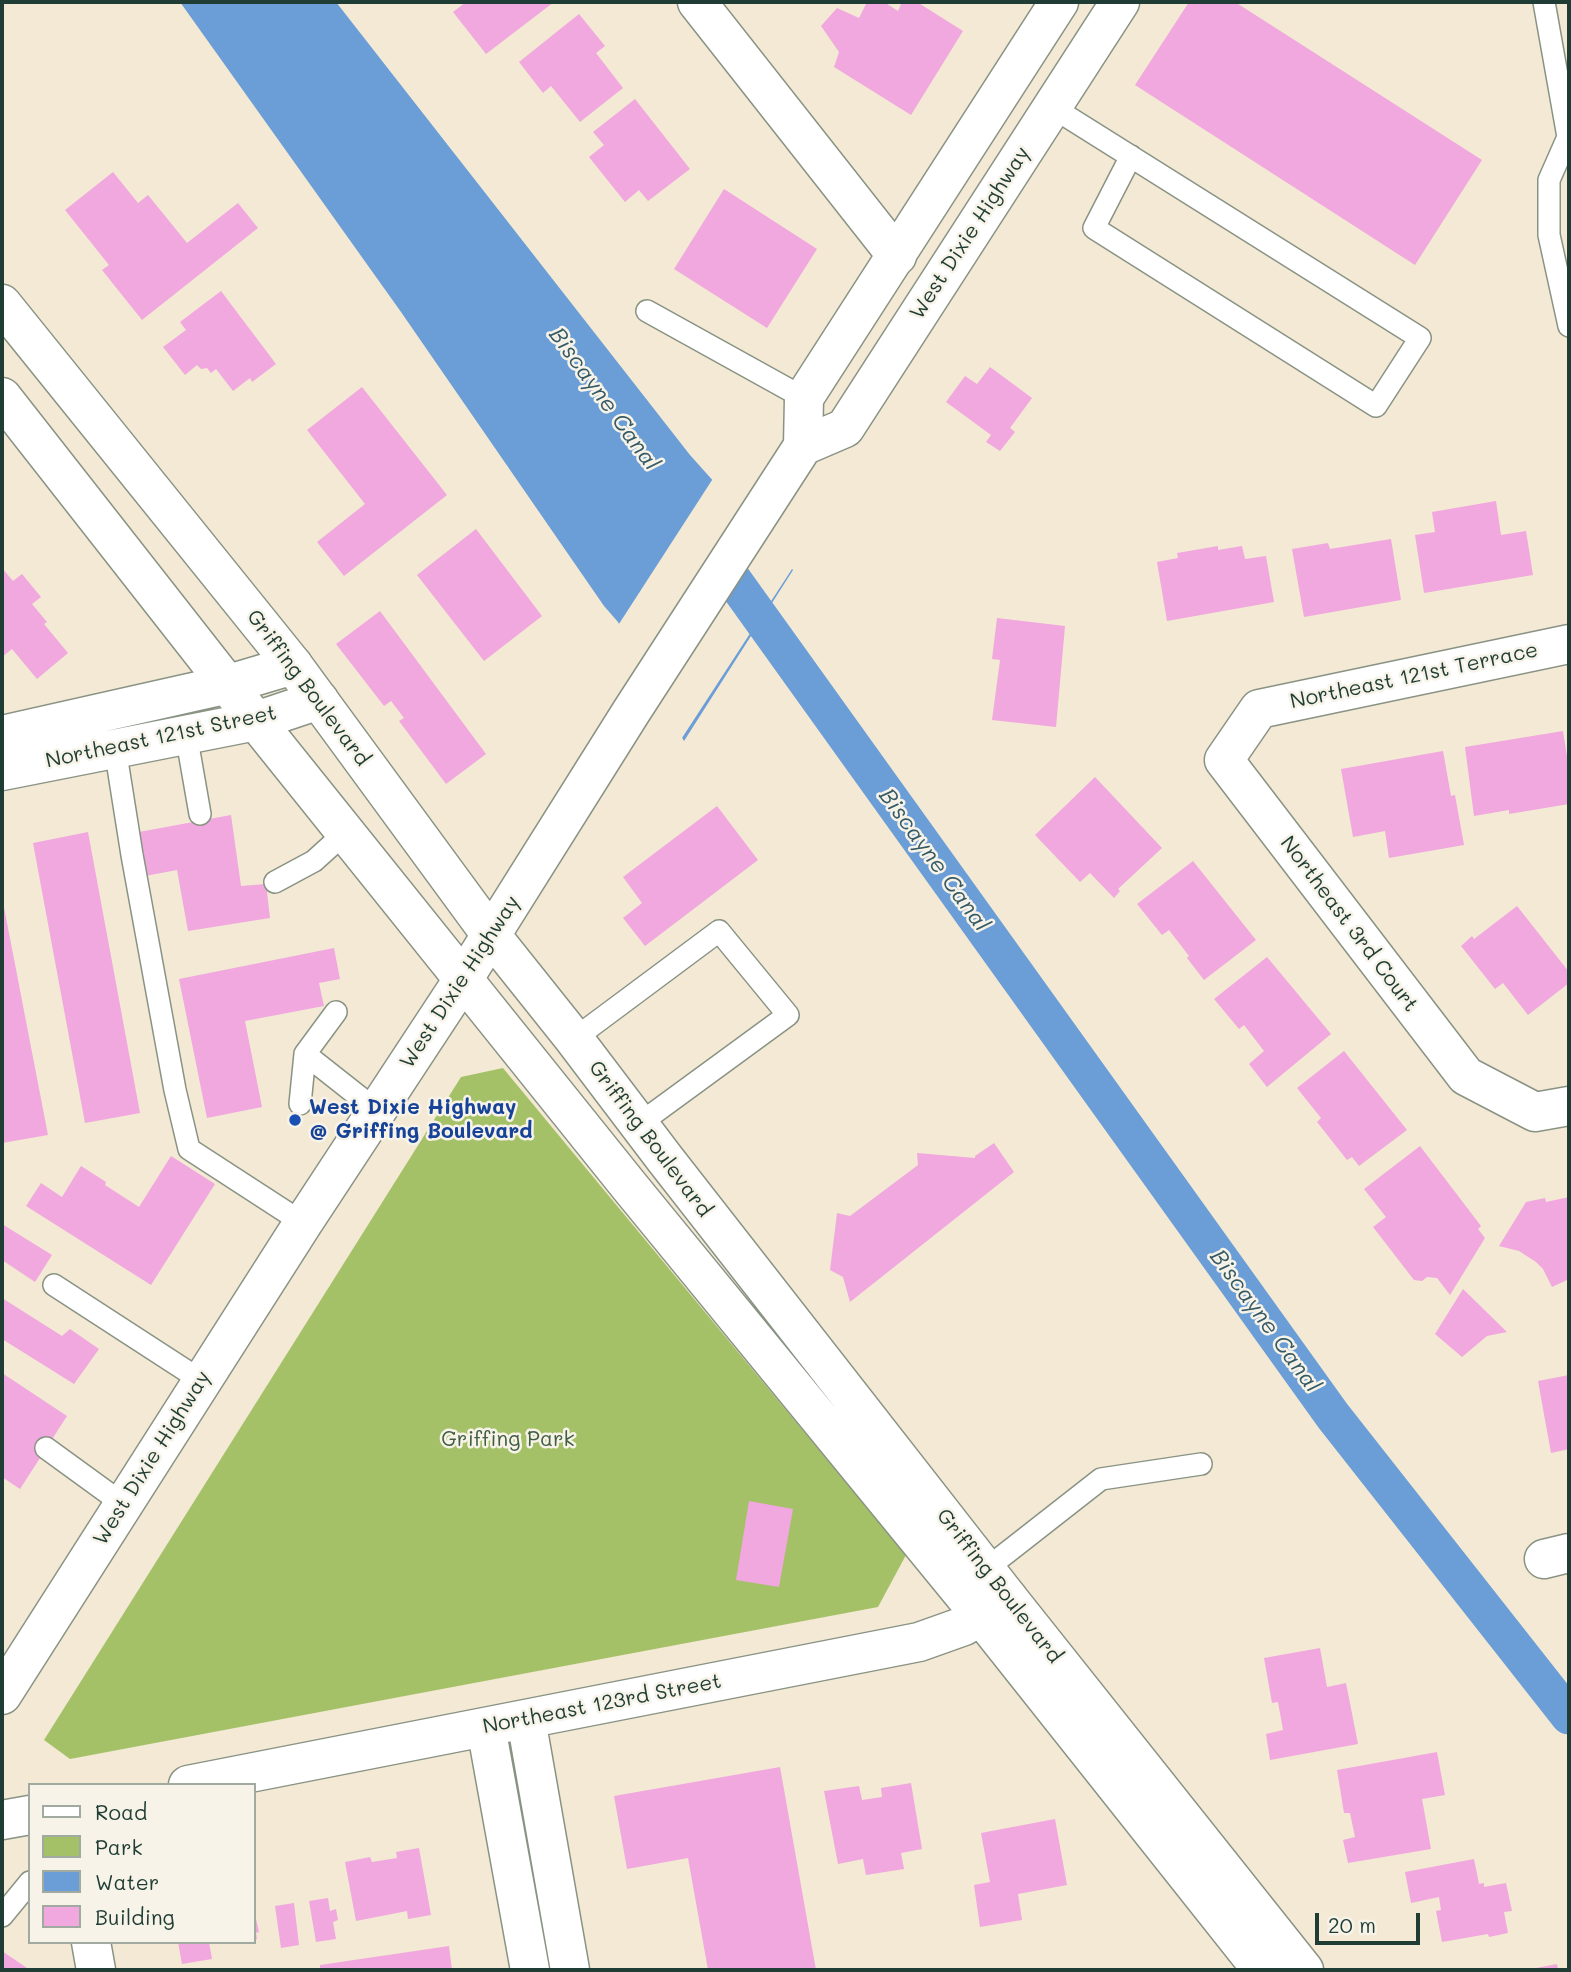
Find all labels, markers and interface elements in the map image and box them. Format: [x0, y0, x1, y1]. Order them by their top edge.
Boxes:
street label: West Dixie Highway [905, 142, 1035, 324]
water label: Biscayne Canal [543, 322, 665, 476]
street label: Griffing Boulevard [241, 605, 375, 771]
street label: Northeast 121st Terrace [1288, 637, 1540, 715]
street label: Northeast 121st Street [43, 700, 279, 774]
water label: Biscayne Canal [873, 783, 995, 937]
street label: Northeast 3rd Court [1275, 831, 1423, 1017]
street label: West Dixie Highway [395, 891, 525, 1073]
street label: Griffing Boulevard [583, 1056, 717, 1222]
place label: West Dixie Highway @ Griffing Boulevard [309, 1095, 533, 1145]
marker: West Dixie Highway @ Griffing Boulevard [287, 1112, 303, 1128]
water label: Biscayne Canal [1204, 1244, 1326, 1398]
street label: West Dixie Highway [88, 1366, 216, 1550]
park label: Griffing Park [441, 1427, 575, 1453]
street label: Griffing Boulevard [931, 1504, 1067, 1668]
street label: Northeast 123rd Street [481, 1668, 723, 1740]
legend [28, 1783, 256, 1944]
text: Road [95, 1798, 147, 1825]
text: Park [95, 1833, 143, 1860]
text: Water [95, 1868, 159, 1895]
scale bar [1319, 1898, 1424, 1942]
text: Building [95, 1903, 175, 1930]
text: 20 m [1328, 1911, 1376, 1938]

